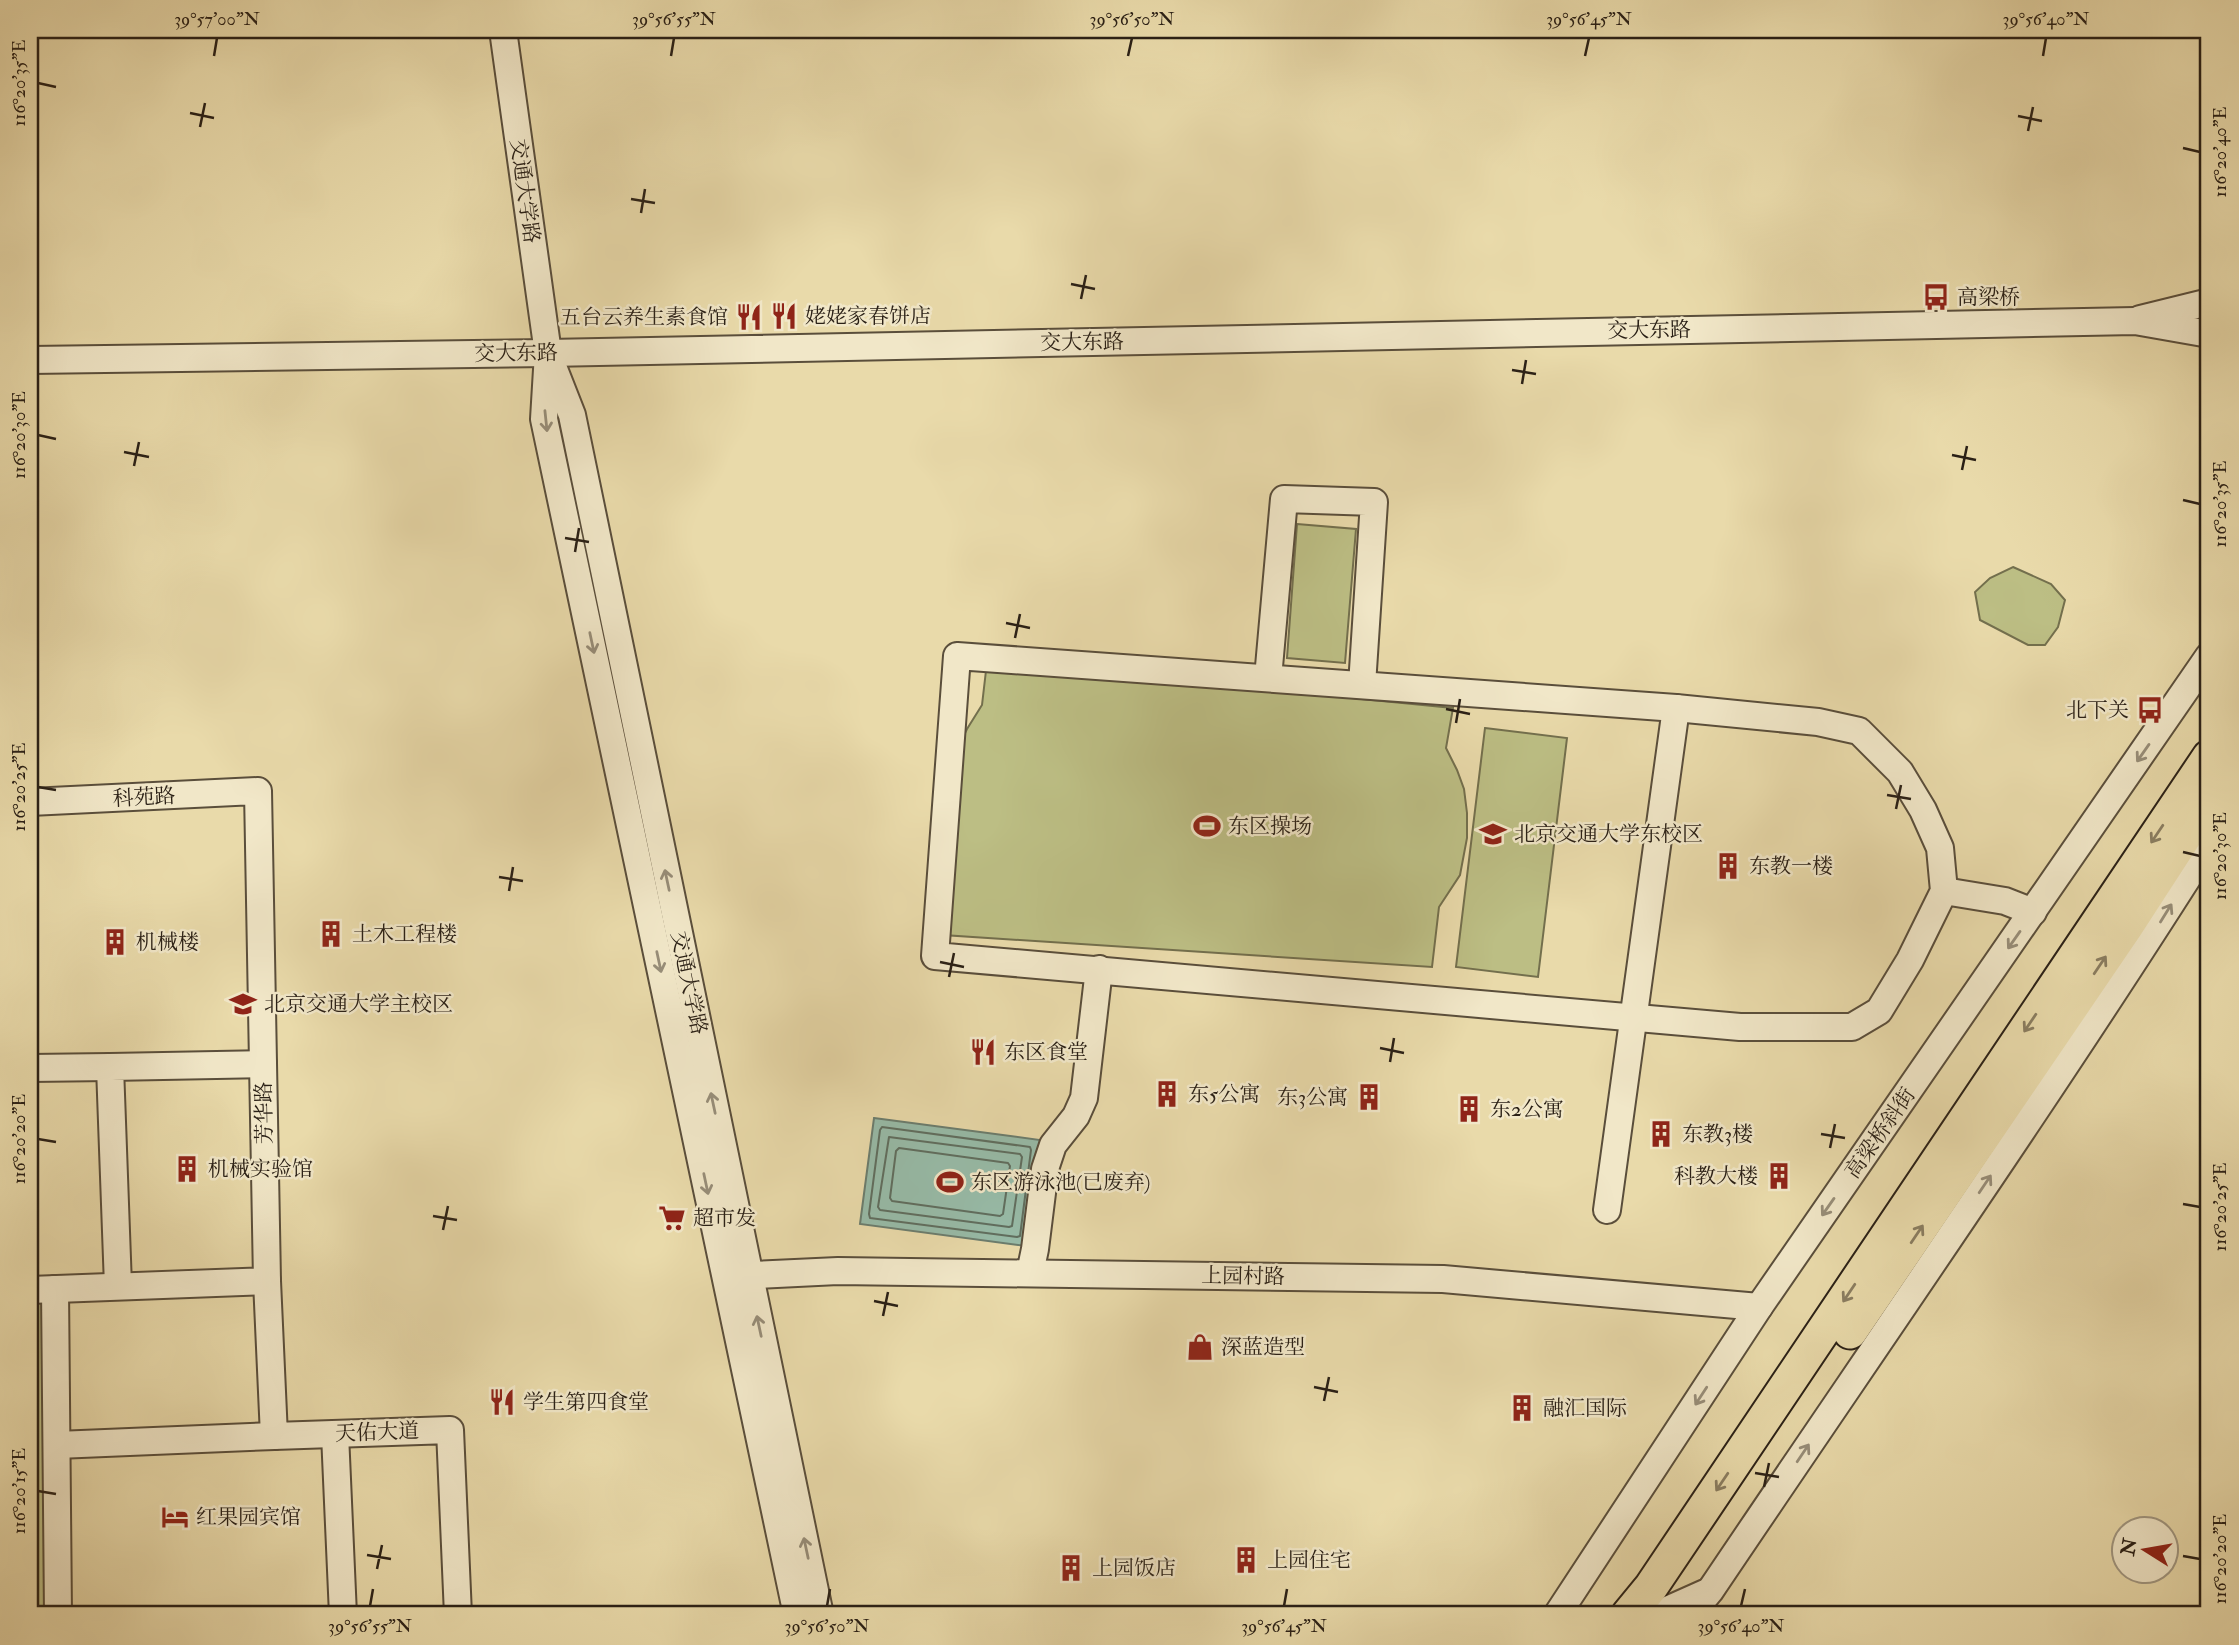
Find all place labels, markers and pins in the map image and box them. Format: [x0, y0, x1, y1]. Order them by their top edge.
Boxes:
bus stop icon: 高梁桥 [1921, 282, 1951, 312]
place label: 高梁桥 [1957, 284, 2020, 311]
restaurant icon: 姥姥家春饼店 [769, 301, 799, 331]
restaurant icon: 五台云养生素食馆 [734, 302, 764, 332]
place label: 姥姥家春饼店 [805, 303, 931, 330]
place label: 五台云养生素食馆 [560, 304, 728, 331]
bus stop icon: 北下关 [2135, 695, 2165, 725]
place label: 北下关 [2066, 697, 2129, 724]
sports icon: 东区操场 [1192, 811, 1222, 841]
place label: 东区操场 [1228, 813, 1312, 840]
school or university icon: 北京交通大学东校区 [1478, 819, 1508, 849]
place label: 北京交通大学东校区 [1514, 821, 1703, 848]
building icon: 东教一楼 [1713, 851, 1743, 881]
place label: 东教一楼 [1749, 853, 1833, 880]
building icon: 土木工程楼 [316, 919, 346, 949]
place label: 土木工程楼 [352, 921, 457, 948]
building icon: 机械楼 [100, 927, 130, 957]
place label: 机械楼 [136, 929, 199, 956]
school or university icon: 北京交通大学主校区 [228, 989, 258, 1019]
place label: 北京交通大学主校区 [264, 991, 453, 1018]
restaurant icon: 东区食堂 [968, 1037, 998, 1067]
place label: 东区食堂 [1004, 1039, 1088, 1066]
building icon: 东5公寓 [1152, 1079, 1182, 1109]
place label: 东5公寓 [1188, 1081, 1260, 1108]
building icon: 东3公寓 [1354, 1082, 1384, 1112]
place label: 东3公寓 [1277, 1084, 1348, 1111]
building icon: 东2公寓 [1454, 1094, 1484, 1124]
place label: 东2公寓 [1490, 1096, 1564, 1123]
building icon: 东教3楼 [1646, 1119, 1676, 1149]
place label: 东教3楼 [1682, 1121, 1753, 1148]
building icon: 机械实验馆 [172, 1154, 202, 1184]
place label: 机械实验馆 [208, 1156, 313, 1183]
building icon: 科教大楼 [1764, 1161, 1794, 1191]
place label: 科教大楼 [1674, 1163, 1758, 1190]
sports icon: 东区游泳池(已废弃) [935, 1167, 965, 1197]
place label: 东区游泳池(已废弃) [971, 1169, 1150, 1196]
supermarket icon: 超市发 [657, 1203, 687, 1233]
place label: 超市发 [693, 1205, 756, 1232]
shop icon: 深蓝造型 [1185, 1332, 1215, 1362]
place label: 深蓝造型 [1221, 1334, 1305, 1361]
restaurant icon: 学生第四食堂 [487, 1387, 517, 1417]
place label: 学生第四食堂 [523, 1389, 649, 1416]
building icon: 融汇国际 [1507, 1393, 1537, 1423]
place label: 融汇国际 [1543, 1395, 1627, 1422]
hotel icon: 红果园宾馆 [160, 1502, 190, 1532]
place label: 红果园宾馆 [196, 1504, 301, 1531]
building icon: 上园住宅 [1231, 1545, 1261, 1575]
place label: 上园住宅 [1267, 1547, 1351, 1574]
building icon: 上园饭店 [1056, 1553, 1086, 1583]
place label: 上园饭店 [1092, 1555, 1176, 1582]

